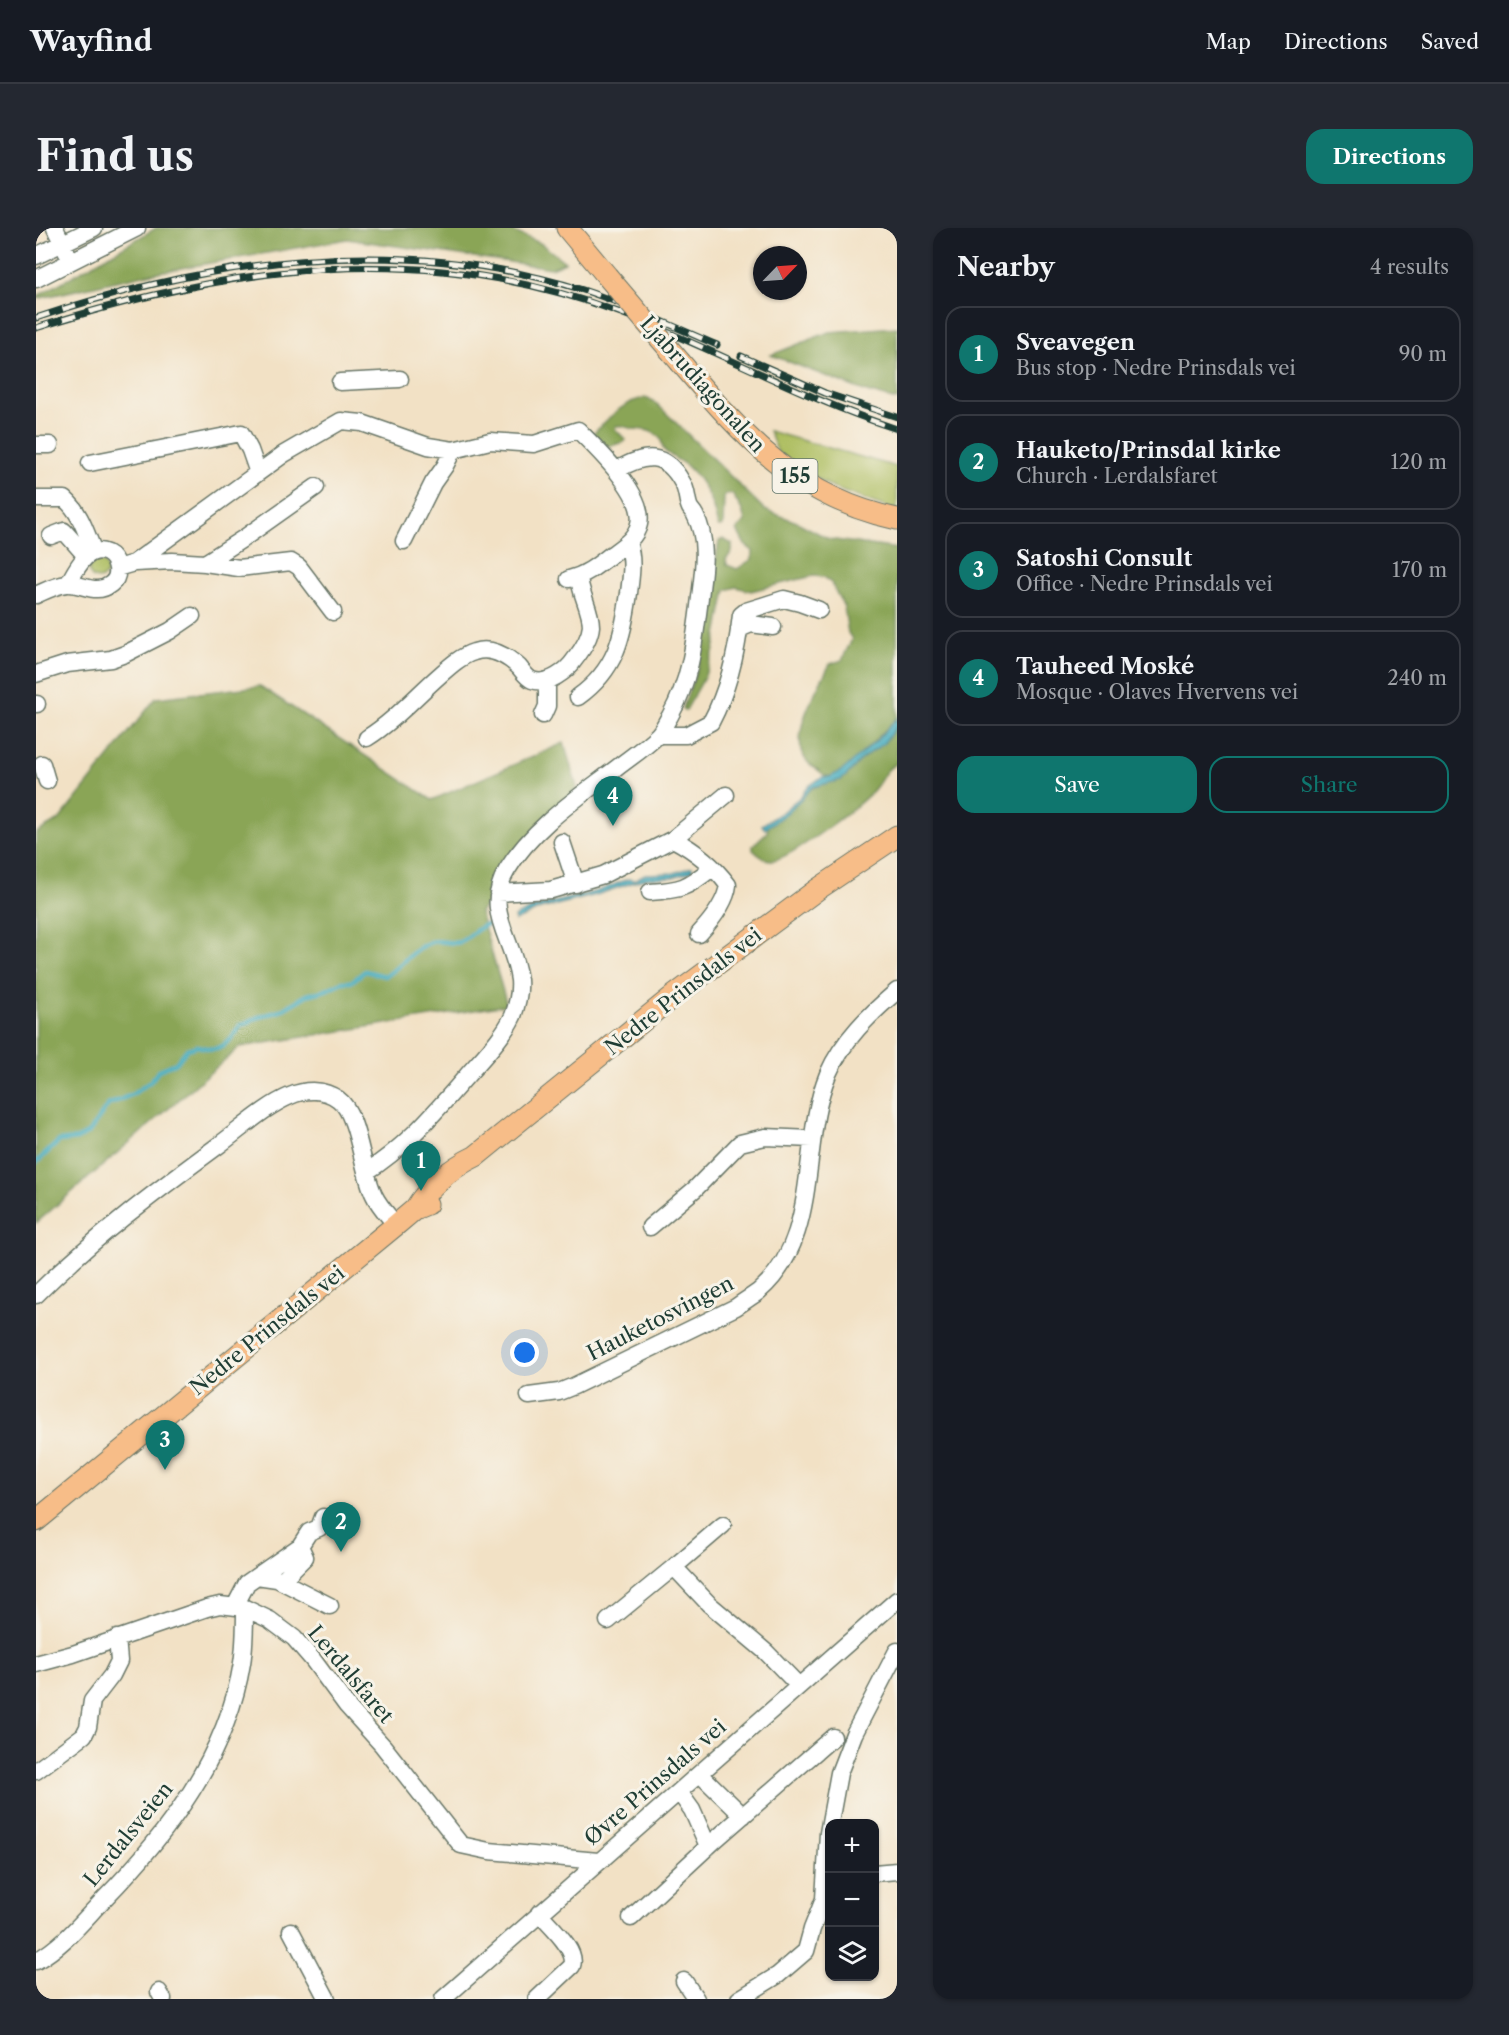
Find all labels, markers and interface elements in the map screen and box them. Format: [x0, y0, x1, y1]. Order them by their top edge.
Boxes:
text: Wayfind [30, 24, 152, 58]
text: Map [1206, 29, 1251, 54]
text: Directions [1284, 29, 1388, 54]
text: Saved [1421, 29, 1479, 54]
button: Directions [1306, 129, 1473, 184]
text: Find us [36, 130, 194, 182]
north arrow [753, 246, 807, 300]
text: Nearby [957, 251, 1055, 283]
text: 4 results [1370, 255, 1449, 279]
street label: Ljabrudiagonalen [635, 311, 771, 457]
text: Sveavegen [1016, 329, 1135, 356]
text: 1 [974, 342, 983, 366]
text: 90 m [1399, 342, 1447, 366]
text: Bus stop · Nedre Prinsdals vei [1016, 356, 1296, 380]
text: Hauketo/Prinsdal kirke [1016, 437, 1281, 464]
text: 2 [973, 450, 984, 474]
text: 120 m [1390, 450, 1447, 474]
road number: 155 [772, 459, 818, 493]
text: Church · Lerdalsfaret [1016, 464, 1218, 488]
text: Satoshi Consult [1016, 545, 1192, 572]
text: 3 [973, 558, 984, 582]
text: 170 m [1392, 558, 1447, 582]
text: Office · Nedre Prinsdals vei [1016, 572, 1273, 596]
text: Tauheed Moské [1016, 653, 1194, 680]
text: 4 [973, 666, 984, 690]
text: 240 m [1387, 666, 1447, 690]
text: Mosque · Olaves Hvervens vei [1016, 680, 1298, 704]
button: Save [957, 756, 1197, 813]
button: Share [1209, 756, 1449, 813]
pin: 4 [594, 776, 632, 826]
street label: Nedre Prinsdals vei [600, 922, 766, 1060]
pin: 1 [402, 1142, 440, 1191]
street label: Nedre Prinsdals vei [185, 1260, 349, 1400]
street label: Hauketosvingen [583, 1270, 737, 1366]
your location [510, 1338, 539, 1367]
pin: 3 [146, 1420, 184, 1470]
pin: 2 [322, 1502, 360, 1552]
street label: Lerdalsfaret [303, 1620, 399, 1728]
street label: Øvre Prinsdals vei [579, 1714, 731, 1850]
street label: Lerdalsveien [78, 1777, 178, 1891]
map controls [825, 1819, 879, 1981]
button: + [825, 1819, 879, 1873]
button: − [825, 1873, 879, 1927]
button: layers [825, 1927, 879, 1981]

